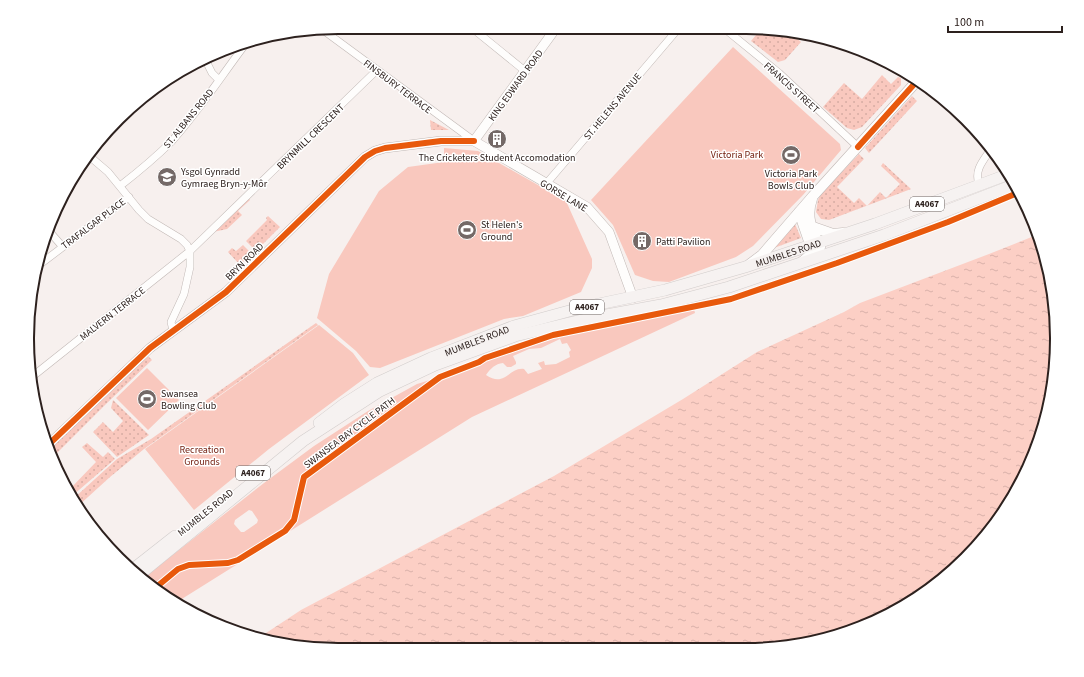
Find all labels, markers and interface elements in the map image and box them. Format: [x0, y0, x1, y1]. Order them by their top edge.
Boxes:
scale bar [948, 8, 1062, 34]
text: 100 m [954, 14, 984, 31]
street label: KING EDWARD ROAD [485, 47, 547, 124]
street label: FINSBURY TERRACE [360, 56, 435, 117]
street label: FRANCIS STREET [761, 59, 823, 117]
street label: ST. HELENS AVENUE [581, 70, 645, 143]
street label: ST. ALBANS ROAD [160, 86, 217, 151]
street label: BRYNMILL CRESCENT [274, 100, 348, 173]
building icon: The Cricketers Student Accomodation [486, 128, 508, 150]
sports icon: Victoria Park Bowls Club [780, 144, 802, 166]
park label: Victoria Park [711, 148, 763, 162]
place label: The Cricketers Student Accomodation [418, 151, 576, 165]
place label: Ysgol Gynradd Gymraeg Bryn-y-Môr [180, 165, 268, 191]
school or university icon: Ysgol Gynradd Gymraeg Bryn-y-Môr [156, 166, 178, 188]
place label: Victoria Park Bowls Club [765, 167, 817, 193]
street label: GORSE LANE [537, 176, 590, 216]
street label: TRAFALGAR PLACE [59, 195, 129, 253]
road number: A4067 [910, 197, 944, 211]
place label: St Helen's Ground [481, 218, 522, 244]
sports icon: St Helen's Ground [456, 219, 478, 241]
building icon: Patti Pavilion [631, 230, 653, 252]
place label: Patti Pavilion [656, 235, 710, 249]
street label: MUMBLES ROAD [754, 236, 823, 271]
street label: BRYN ROAD [222, 240, 267, 284]
street label: MALVERN TERRACE [77, 284, 148, 344]
road number: A4067 [570, 300, 604, 314]
street label: MUMBLES ROAD [443, 323, 511, 360]
place label: Swansea Bowling Club [161, 387, 217, 413]
sports icon: Swansea Bowling Club [136, 388, 158, 410]
street label: SWANSEA BAY CYCLE PATH [301, 394, 398, 472]
park label: Recreation Grounds [180, 443, 224, 469]
road number: A4067 [236, 466, 270, 480]
street label: MUMBLES ROAD [175, 486, 237, 540]

